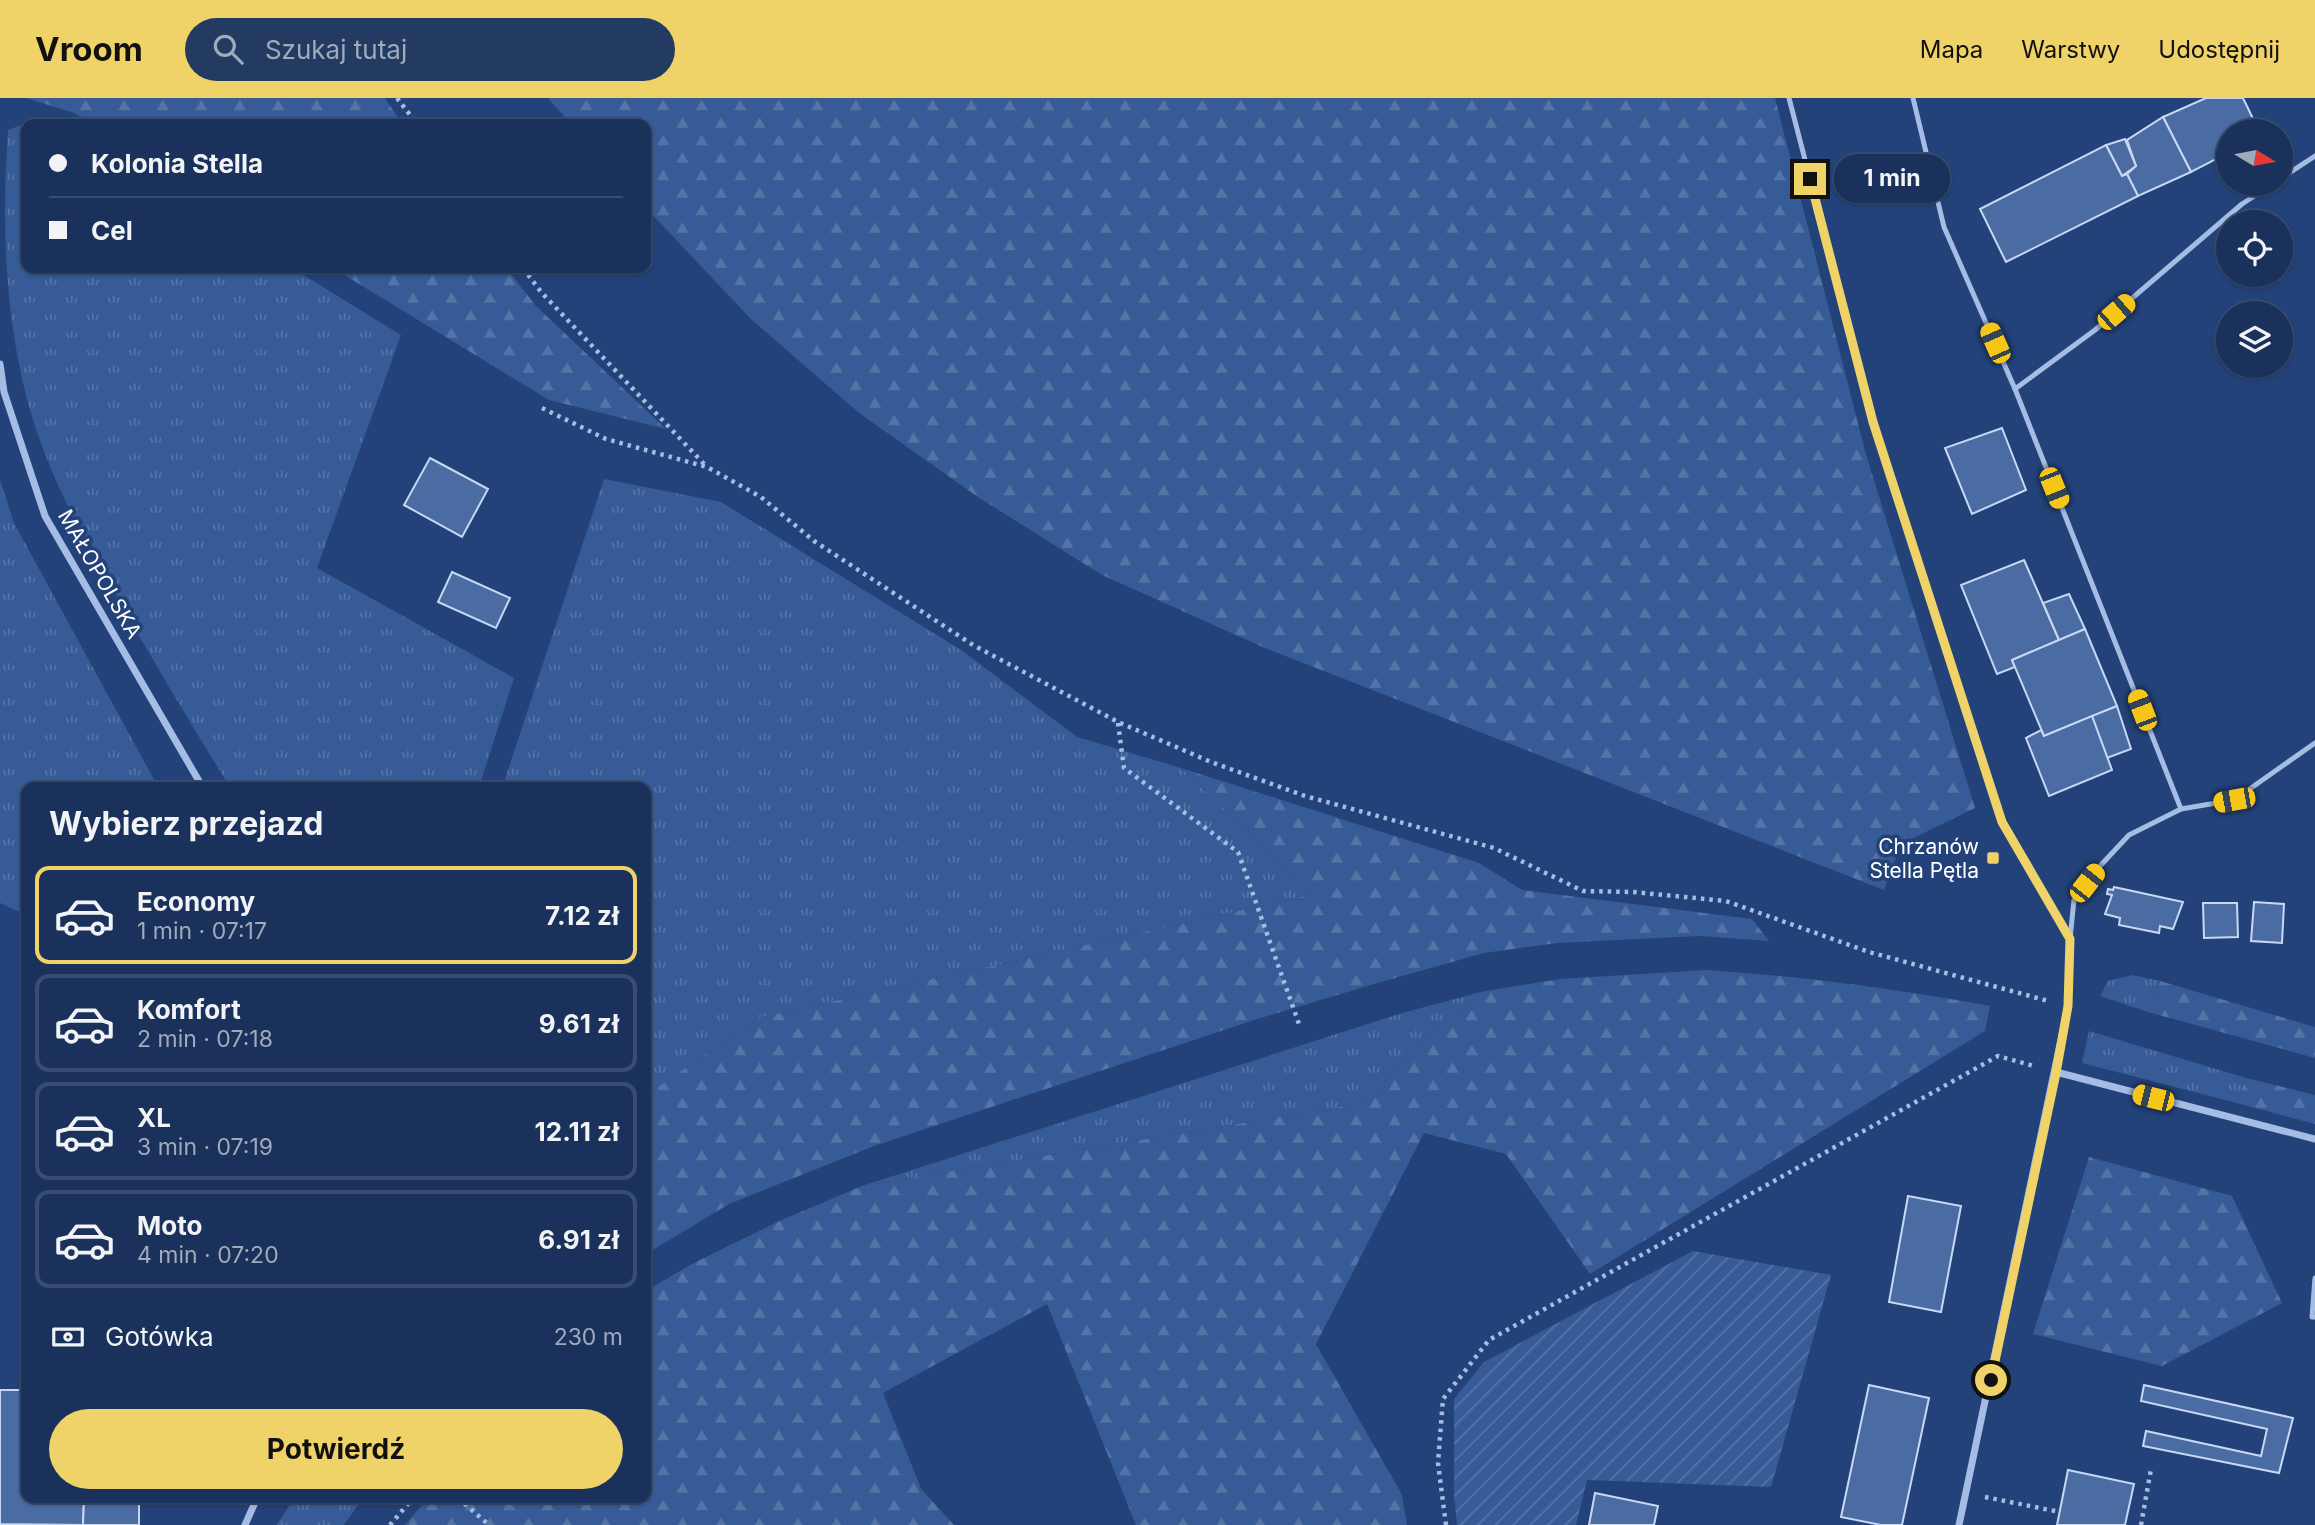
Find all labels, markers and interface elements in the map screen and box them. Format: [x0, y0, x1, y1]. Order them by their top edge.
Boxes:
search box [185, 18, 675, 81]
text: Vroom [35, 29, 143, 69]
icon: search [209, 30, 247, 68]
text: Szukaj tutaj [265, 34, 407, 65]
text: Mapa [1920, 35, 1983, 64]
text: Warstwy [2021, 35, 2120, 64]
text: Udostępnij [2158, 35, 2280, 64]
north arrow [2216, 119, 2292, 196]
map controls [2216, 119, 2293, 378]
text: Kolonia Stella [91, 148, 263, 179]
callout: 1 min [1834, 154, 1950, 204]
route end [1794, 163, 1826, 195]
text: 1 min [1864, 164, 1920, 192]
button: locate [2216, 210, 2293, 287]
text: Cel [91, 215, 133, 246]
car [2094, 290, 2139, 334]
button: layers [2216, 301, 2293, 378]
car [1977, 320, 2014, 366]
car [2037, 465, 2072, 511]
street label: MAŁOPOLSKA [53, 505, 147, 643]
car [2125, 687, 2160, 733]
car [2212, 786, 2257, 814]
text: Wybierz przejazd [49, 804, 323, 843]
place label: Chrzanów Stella Pętla [1869, 834, 1979, 883]
marker: Chrzanów Stella Pętla [1985, 850, 2001, 866]
car [2066, 860, 2109, 906]
icon: car [53, 884, 116, 947]
text: Economy [137, 886, 255, 917]
text: 7.12 zł [545, 900, 619, 931]
text: 1 min · 07:17 [137, 917, 267, 945]
icon: car [53, 992, 116, 1055]
text: Komfort [137, 994, 241, 1025]
text: 9.61 zł [539, 1008, 619, 1039]
text: 2 min · 07:18 [137, 1025, 273, 1053]
car [2131, 1083, 2176, 1113]
icon: car [53, 1100, 116, 1163]
text: XL [137, 1102, 171, 1133]
text: 12.11 zł [535, 1116, 619, 1147]
text: 3 min · 07:19 [137, 1133, 273, 1161]
icon: car [53, 1208, 116, 1271]
text: Moto [137, 1210, 202, 1241]
text: 6.91 zł [538, 1224, 619, 1255]
text: 4 min · 07:20 [137, 1241, 279, 1269]
icon: cash [49, 1318, 87, 1356]
text: Gotówka [105, 1321, 214, 1352]
text: 230 m [554, 1323, 623, 1351]
route start [1975, 1364, 2007, 1396]
button: Potwierdź [49, 1409, 623, 1489]

